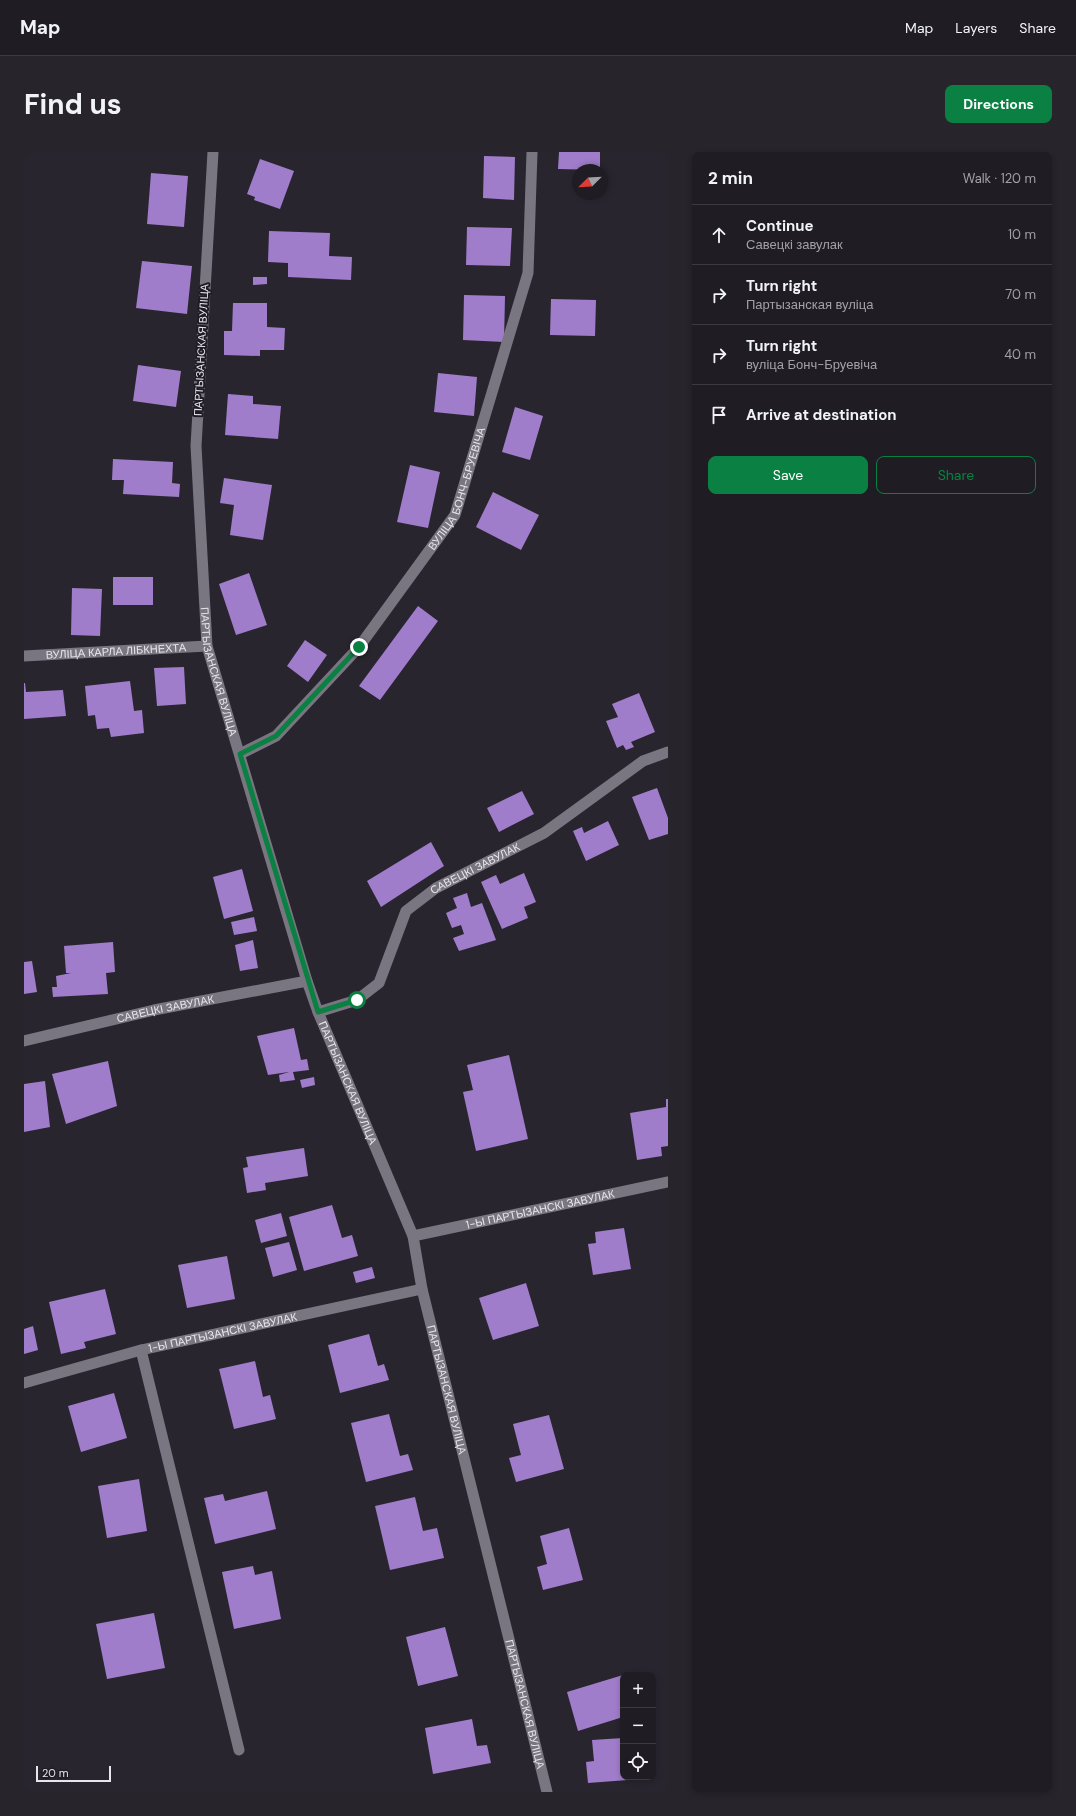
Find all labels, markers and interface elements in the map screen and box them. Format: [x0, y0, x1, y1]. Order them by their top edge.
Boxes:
text: Map [20, 15, 60, 40]
text: Map [905, 19, 933, 37]
text: Layers [955, 19, 997, 37]
text: Share [1019, 19, 1056, 37]
button: Directions [945, 85, 1052, 123]
text: Find us [24, 86, 122, 123]
north arrow [572, 164, 608, 200]
text: 2 min [708, 167, 753, 189]
text: Walk · 120 m [963, 170, 1036, 187]
text: Continue [746, 216, 814, 236]
icon: ahead [708, 224, 730, 246]
text: 10 m [1008, 226, 1036, 243]
text: Савецкі завулак [746, 236, 843, 253]
text: Turn right [746, 276, 817, 296]
street label: ПАРТЫЗАНСКАЯ ВУЛІЦА [191, 283, 211, 416]
icon: right [708, 284, 730, 306]
text: 70 m [1005, 286, 1036, 303]
text: Партызанская вуліца [746, 296, 873, 313]
text: Turn right [746, 336, 817, 356]
icon: right [708, 344, 730, 366]
text: 40 m [1004, 346, 1036, 363]
text: вуліца Бонч-Бруевіча [746, 356, 877, 373]
icon: arrive [708, 404, 730, 426]
text: Arrive at destination [746, 405, 897, 425]
street label: ВУЛІЦА БОНЧ-БРУЕВІЧА [425, 425, 488, 553]
button: Save [708, 456, 868, 494]
button: Share [876, 456, 1036, 494]
street label: ПАРТЫЗАНСКАЯ ВУЛІЦА [198, 607, 241, 738]
route end [350, 638, 368, 656]
street label: ВУЛІЦА КАРЛА ЛІБКНЕХТА [45, 640, 187, 662]
street label: САВЕЦКІ ЗАВУЛАК [427, 839, 523, 897]
route start [348, 991, 366, 1009]
street label: САВЕЦКІ ЗАВУЛАК [115, 992, 216, 1026]
street label: ПАРТЫЗАНСКАЯ ВУЛІЦА [316, 1019, 381, 1147]
street label: 1-Ы ПАРТЫЗАНСКІ ЗАВУЛАК [465, 1186, 616, 1232]
street label: 1-Ы ПАРТЫЗАНСКІ ЗАВУЛАК [147, 1309, 299, 1355]
street label: ПАРТЫЗАНСКАЯ ВУЛІЦА [424, 1324, 470, 1456]
street label: ПАРТЫЗАНСКАЯ ВУЛІЦА [502, 1638, 548, 1771]
map controls [620, 1672, 656, 1780]
button: + [620, 1672, 656, 1708]
button: − [620, 1708, 656, 1744]
button: locate [620, 1744, 656, 1780]
scale bar [36, 1764, 111, 1783]
text: 20 m [42, 1766, 68, 1780]

